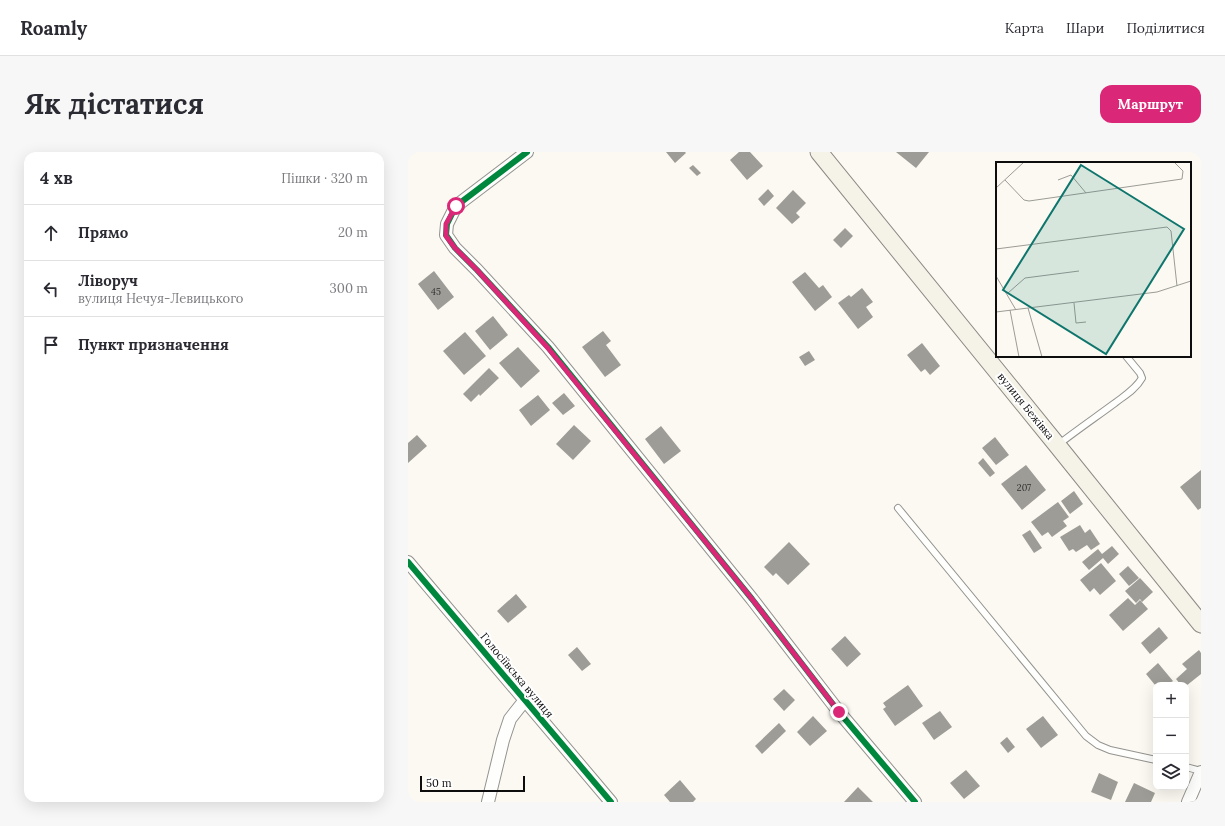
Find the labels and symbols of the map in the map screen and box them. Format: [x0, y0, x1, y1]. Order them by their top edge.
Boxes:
inset map [996, 162, 1191, 357]
route start [447, 197, 465, 215]
house number: 45 [431, 286, 441, 297]
street label: вулиця Бежівка [995, 370, 1058, 443]
house number: 207 [1017, 482, 1031, 493]
street label: Голосіївська вулиця [477, 630, 557, 720]
route end [830, 703, 848, 721]
scale bar [420, 774, 525, 793]

